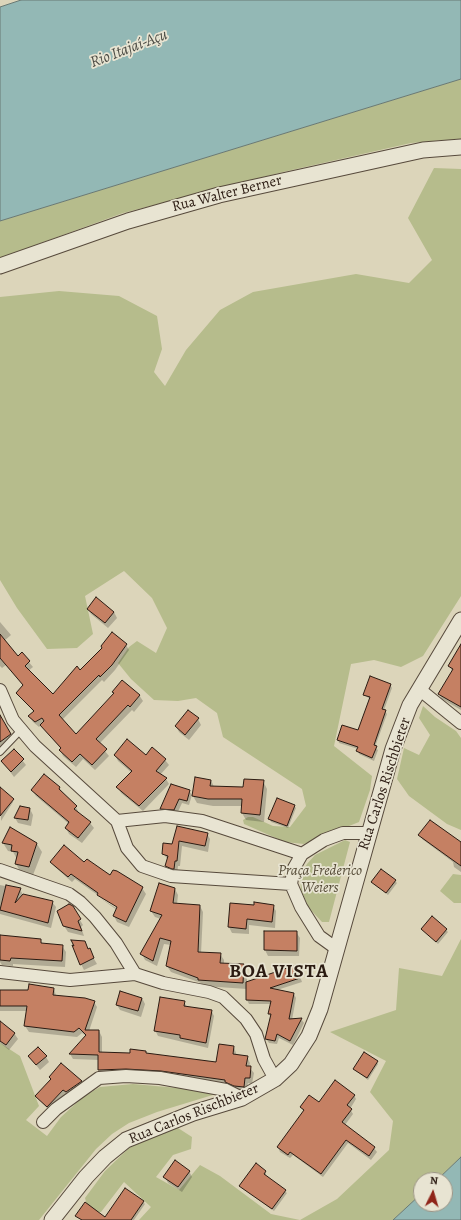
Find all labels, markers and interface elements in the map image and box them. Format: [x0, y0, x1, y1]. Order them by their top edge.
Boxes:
water label: Rio Itajaí-Açu [88, 25, 170, 73]
street label: Rua Walter Berner [170, 172, 284, 216]
street label: Rua Carlos Rischbieter [355, 715, 415, 853]
park label: Praça Frederico Weiers [278, 862, 362, 897]
district label: BOA VISTA [229, 961, 329, 983]
street label: Rua Carlos Rischbieter [126, 1080, 262, 1148]
north arrow [413, 1172, 453, 1212]
text: N [429, 1173, 439, 1188]

